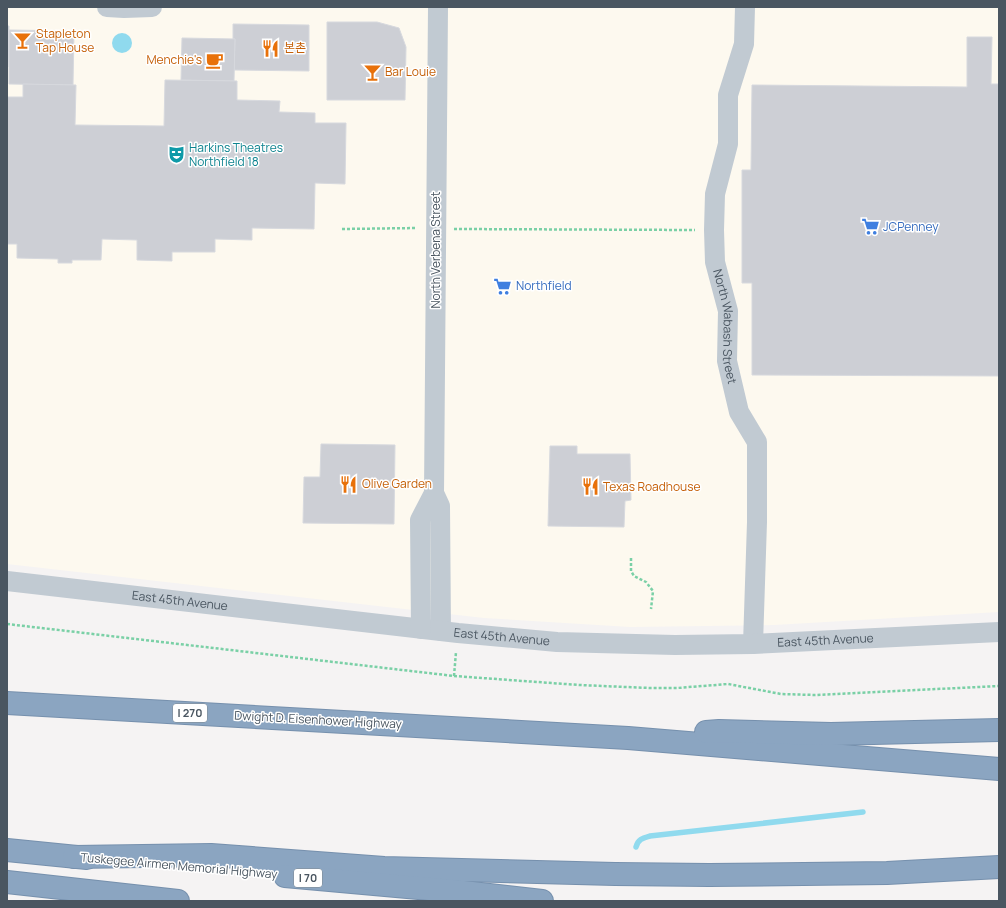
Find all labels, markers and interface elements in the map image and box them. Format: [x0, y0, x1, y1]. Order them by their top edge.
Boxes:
place label: Stapleton Tap House [36, 25, 94, 56]
bar icon: Stapleton Tap House [13, 31, 33, 51]
restaurant icon: 본촌 [261, 38, 281, 58]
place label: 본촌 [284, 39, 306, 56]
cafe icon: Menchie's [205, 50, 225, 70]
place label: Menchie's [147, 51, 202, 68]
bar icon: Bar Louie [362, 62, 382, 82]
place label: Bar Louie [385, 63, 436, 80]
place label: Harkins Theatres Northfield 18 [189, 139, 283, 170]
theatre icon: Harkins Theatres Northfield 18 [166, 145, 186, 165]
street label: North Verbena Street [427, 191, 444, 309]
supermarket icon: JCPenney [860, 217, 880, 237]
place label: JCPenney [883, 218, 939, 235]
street label: North Wabash Street [709, 267, 741, 386]
supermarket icon: Northfield [493, 276, 513, 296]
place label: Northfield [516, 277, 572, 294]
restaurant icon: Olive Garden [339, 474, 359, 494]
place label: Olive Garden [362, 475, 432, 492]
restaurant icon: Texas Roadhouse [580, 477, 600, 497]
place label: Texas Roadhouse [603, 478, 701, 495]
street label: East 45th Avenue [131, 586, 229, 614]
street label: East 45th Avenue [453, 624, 551, 649]
street label: East 45th Avenue [777, 629, 874, 651]
road number: I 270 [173, 704, 207, 722]
street label: Dwight D. Eisenhower Highway [234, 707, 403, 732]
street label: Tuskegee Airmen Memorial Highway [80, 848, 279, 883]
road number: I 70 [294, 869, 322, 887]

